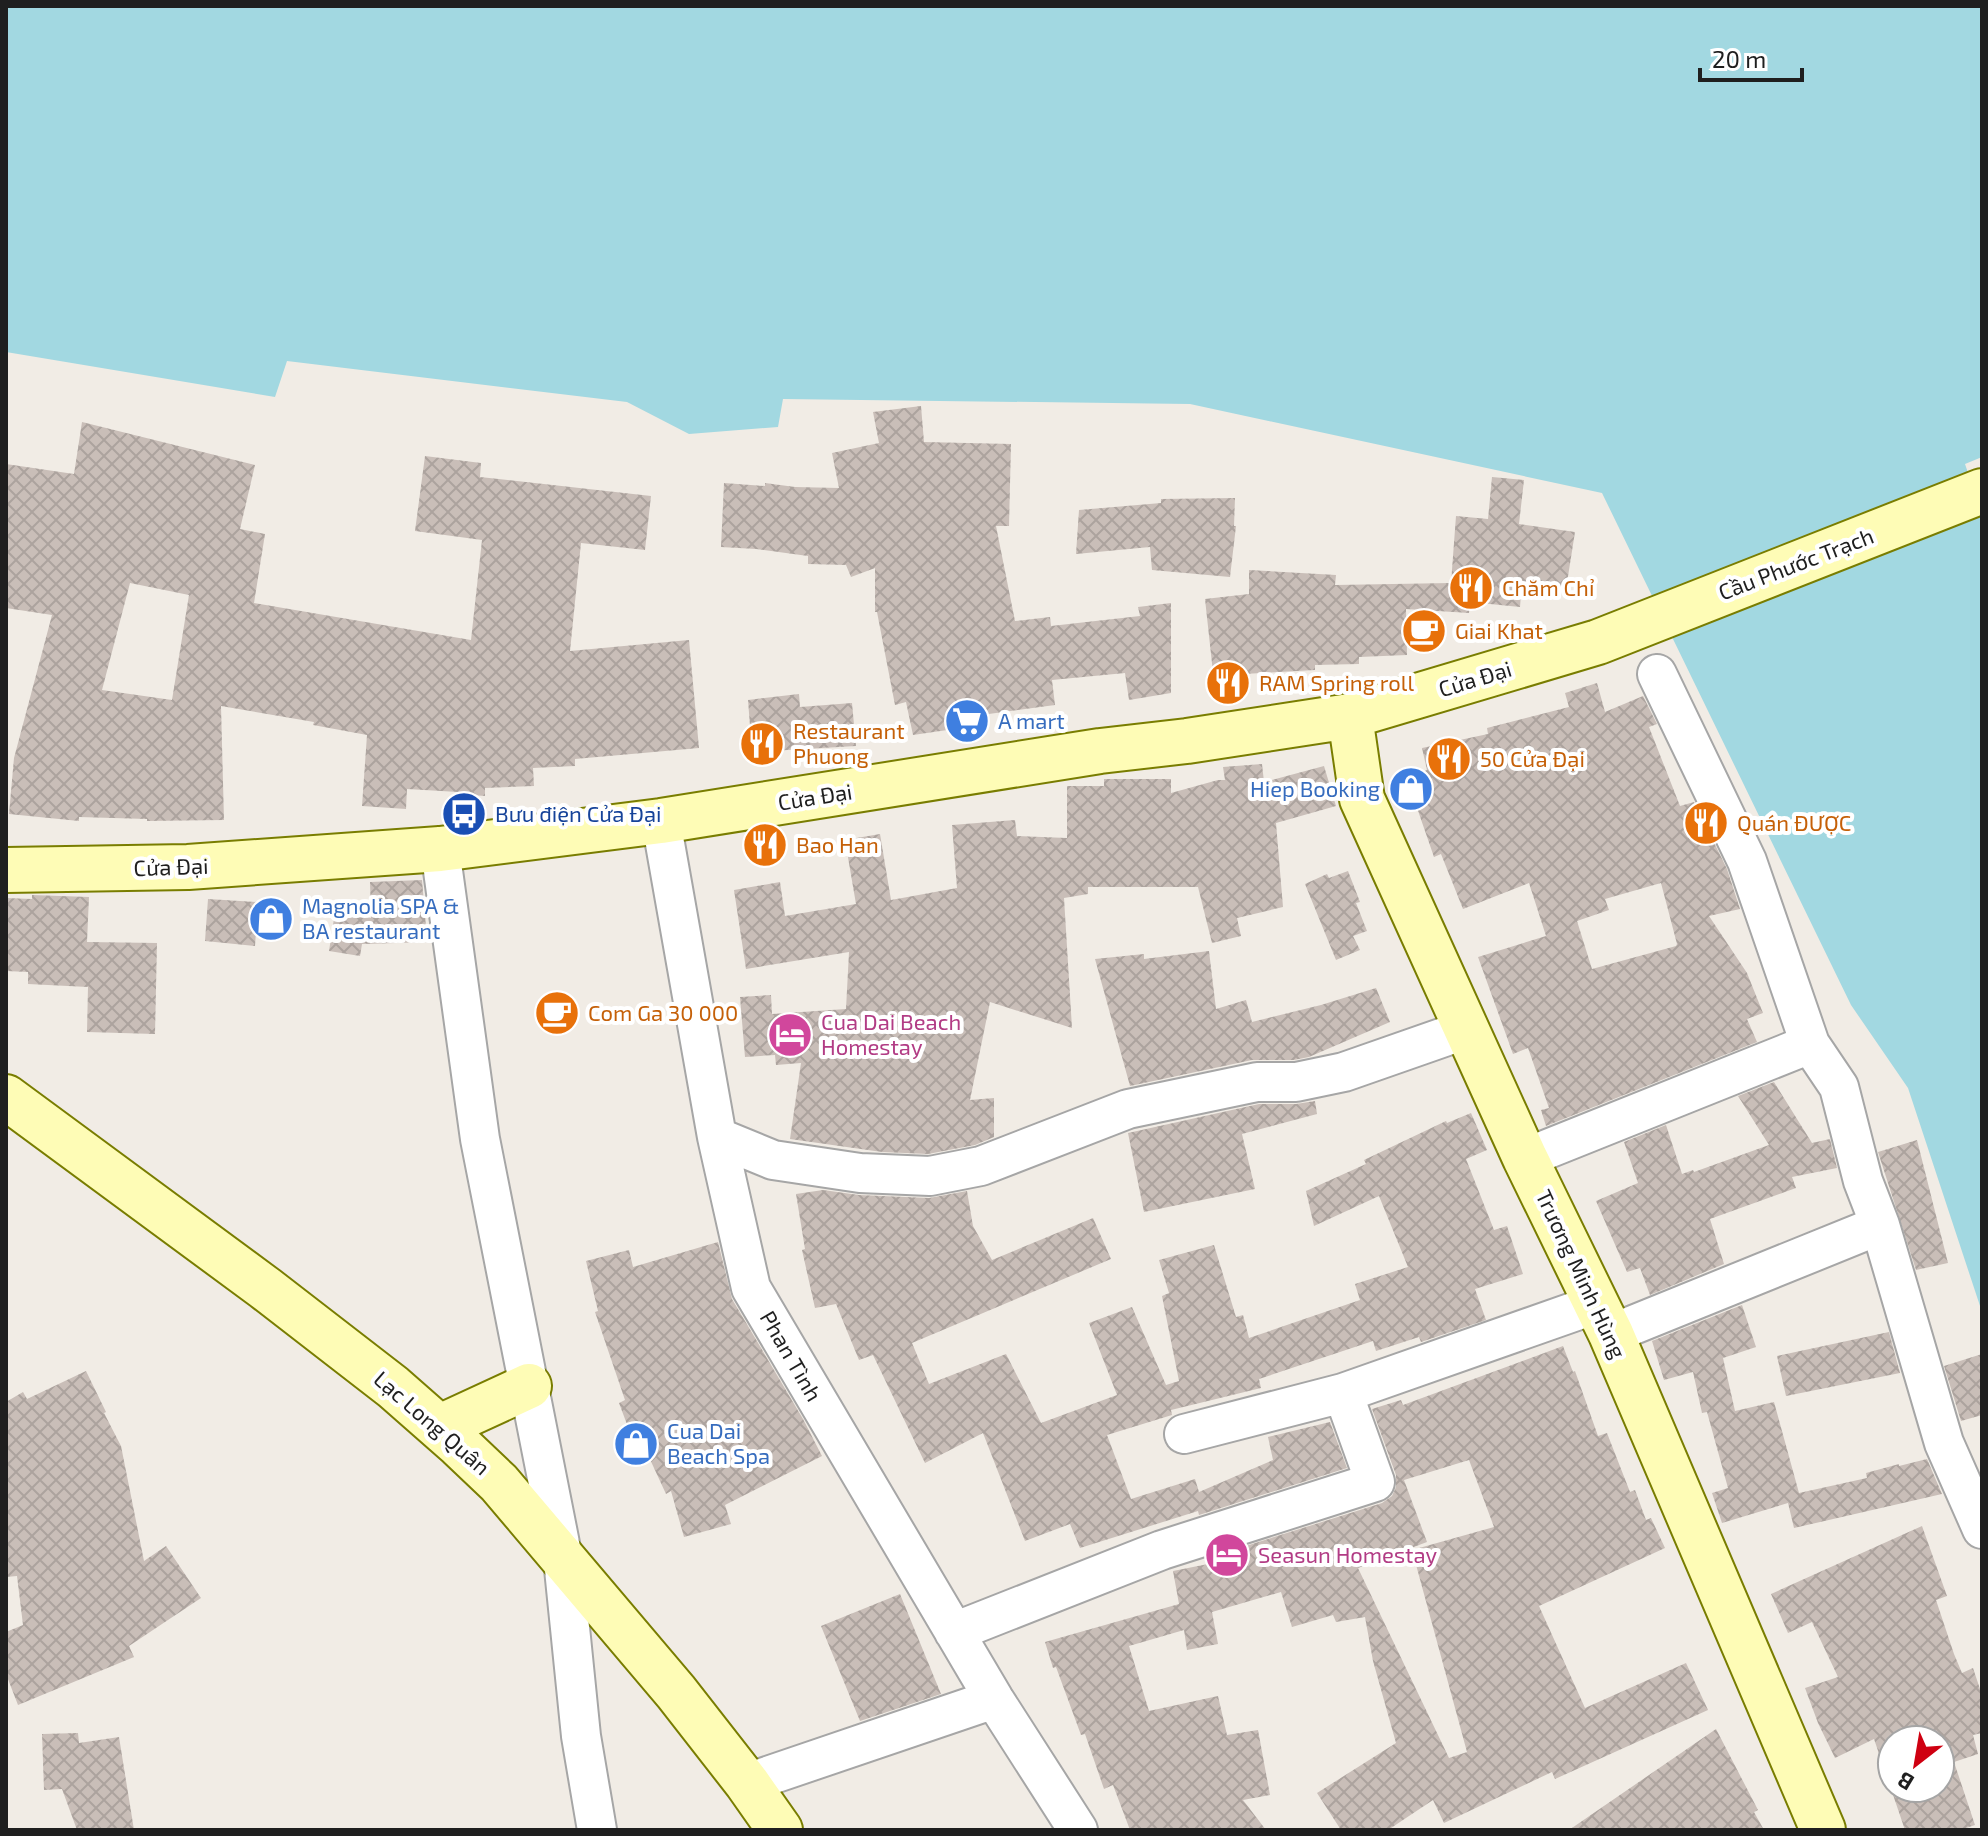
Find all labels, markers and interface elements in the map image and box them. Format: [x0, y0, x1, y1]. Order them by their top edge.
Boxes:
scale bar [1700, 32, 1802, 82]
text: 20 m [1712, 44, 1766, 73]
street label: Cầu Phước Trạch [1714, 522, 1877, 605]
restaurant icon: Chăm Chỉ [1447, 564, 1495, 612]
place label: Chăm Chỉ [1502, 574, 1594, 600]
cafe icon: Giai Khat [1400, 607, 1448, 655]
place label: Giai Khat [1455, 617, 1543, 643]
street label: Cửa Đại [1435, 655, 1514, 701]
restaurant icon: RAM Spring roll [1204, 659, 1252, 707]
place label: RAM Spring roll [1259, 669, 1414, 695]
supermarket icon: A mart [943, 697, 991, 745]
place label: A mart [998, 707, 1065, 733]
place label: Restaurant Phuong [793, 717, 905, 768]
restaurant icon: Restaurant Phuong [738, 720, 786, 768]
restaurant icon: 50 Cửa Đại [1425, 735, 1473, 783]
place label: 50 Cửa Đại [1480, 745, 1585, 771]
shop icon: Hiep Booking [1387, 765, 1435, 813]
place label: Hiep Booking [1250, 775, 1380, 801]
street label: Cửa Đại [776, 777, 854, 815]
bus stop icon: Bưu điện Cửa Đại [440, 790, 488, 838]
restaurant icon: Quán ĐƯỢC [1682, 799, 1730, 847]
place label: Bưu điện Cửa Đại [495, 800, 662, 826]
place label: Quán ĐƯỢC [1737, 809, 1851, 836]
restaurant icon: Bao Han [741, 821, 789, 869]
place label: Bao Han [796, 831, 879, 857]
street label: Cửa Đại [133, 852, 209, 880]
place label: Magnolia SPA & BA restaurant [302, 892, 460, 943]
shop icon: Magnolia SPA & BA restaurant [247, 895, 295, 943]
cafe icon: Com Ga 30 000 [533, 989, 581, 1037]
place label: Com Ga 30 000 [588, 999, 738, 1025]
place label: Cua Dai Beach Homestay [821, 1008, 961, 1059]
hotel icon: Cua Dai Beach Homestay [766, 1011, 814, 1059]
street label: Trương Minh Hùng [1531, 1185, 1632, 1362]
street label: Phan Tình [756, 1306, 828, 1405]
street label: Lạc Long Quân [369, 1365, 496, 1480]
place label: Cua Dai Beach Spa [667, 1417, 770, 1468]
shop icon: Cua Dai Beach Spa [612, 1420, 660, 1468]
hotel icon: Seasun Homestay [1203, 1531, 1251, 1579]
place label: Seasun Homestay [1258, 1541, 1438, 1567]
north arrow [1876, 1724, 1956, 1804]
text: B [1892, 1767, 1918, 1797]

